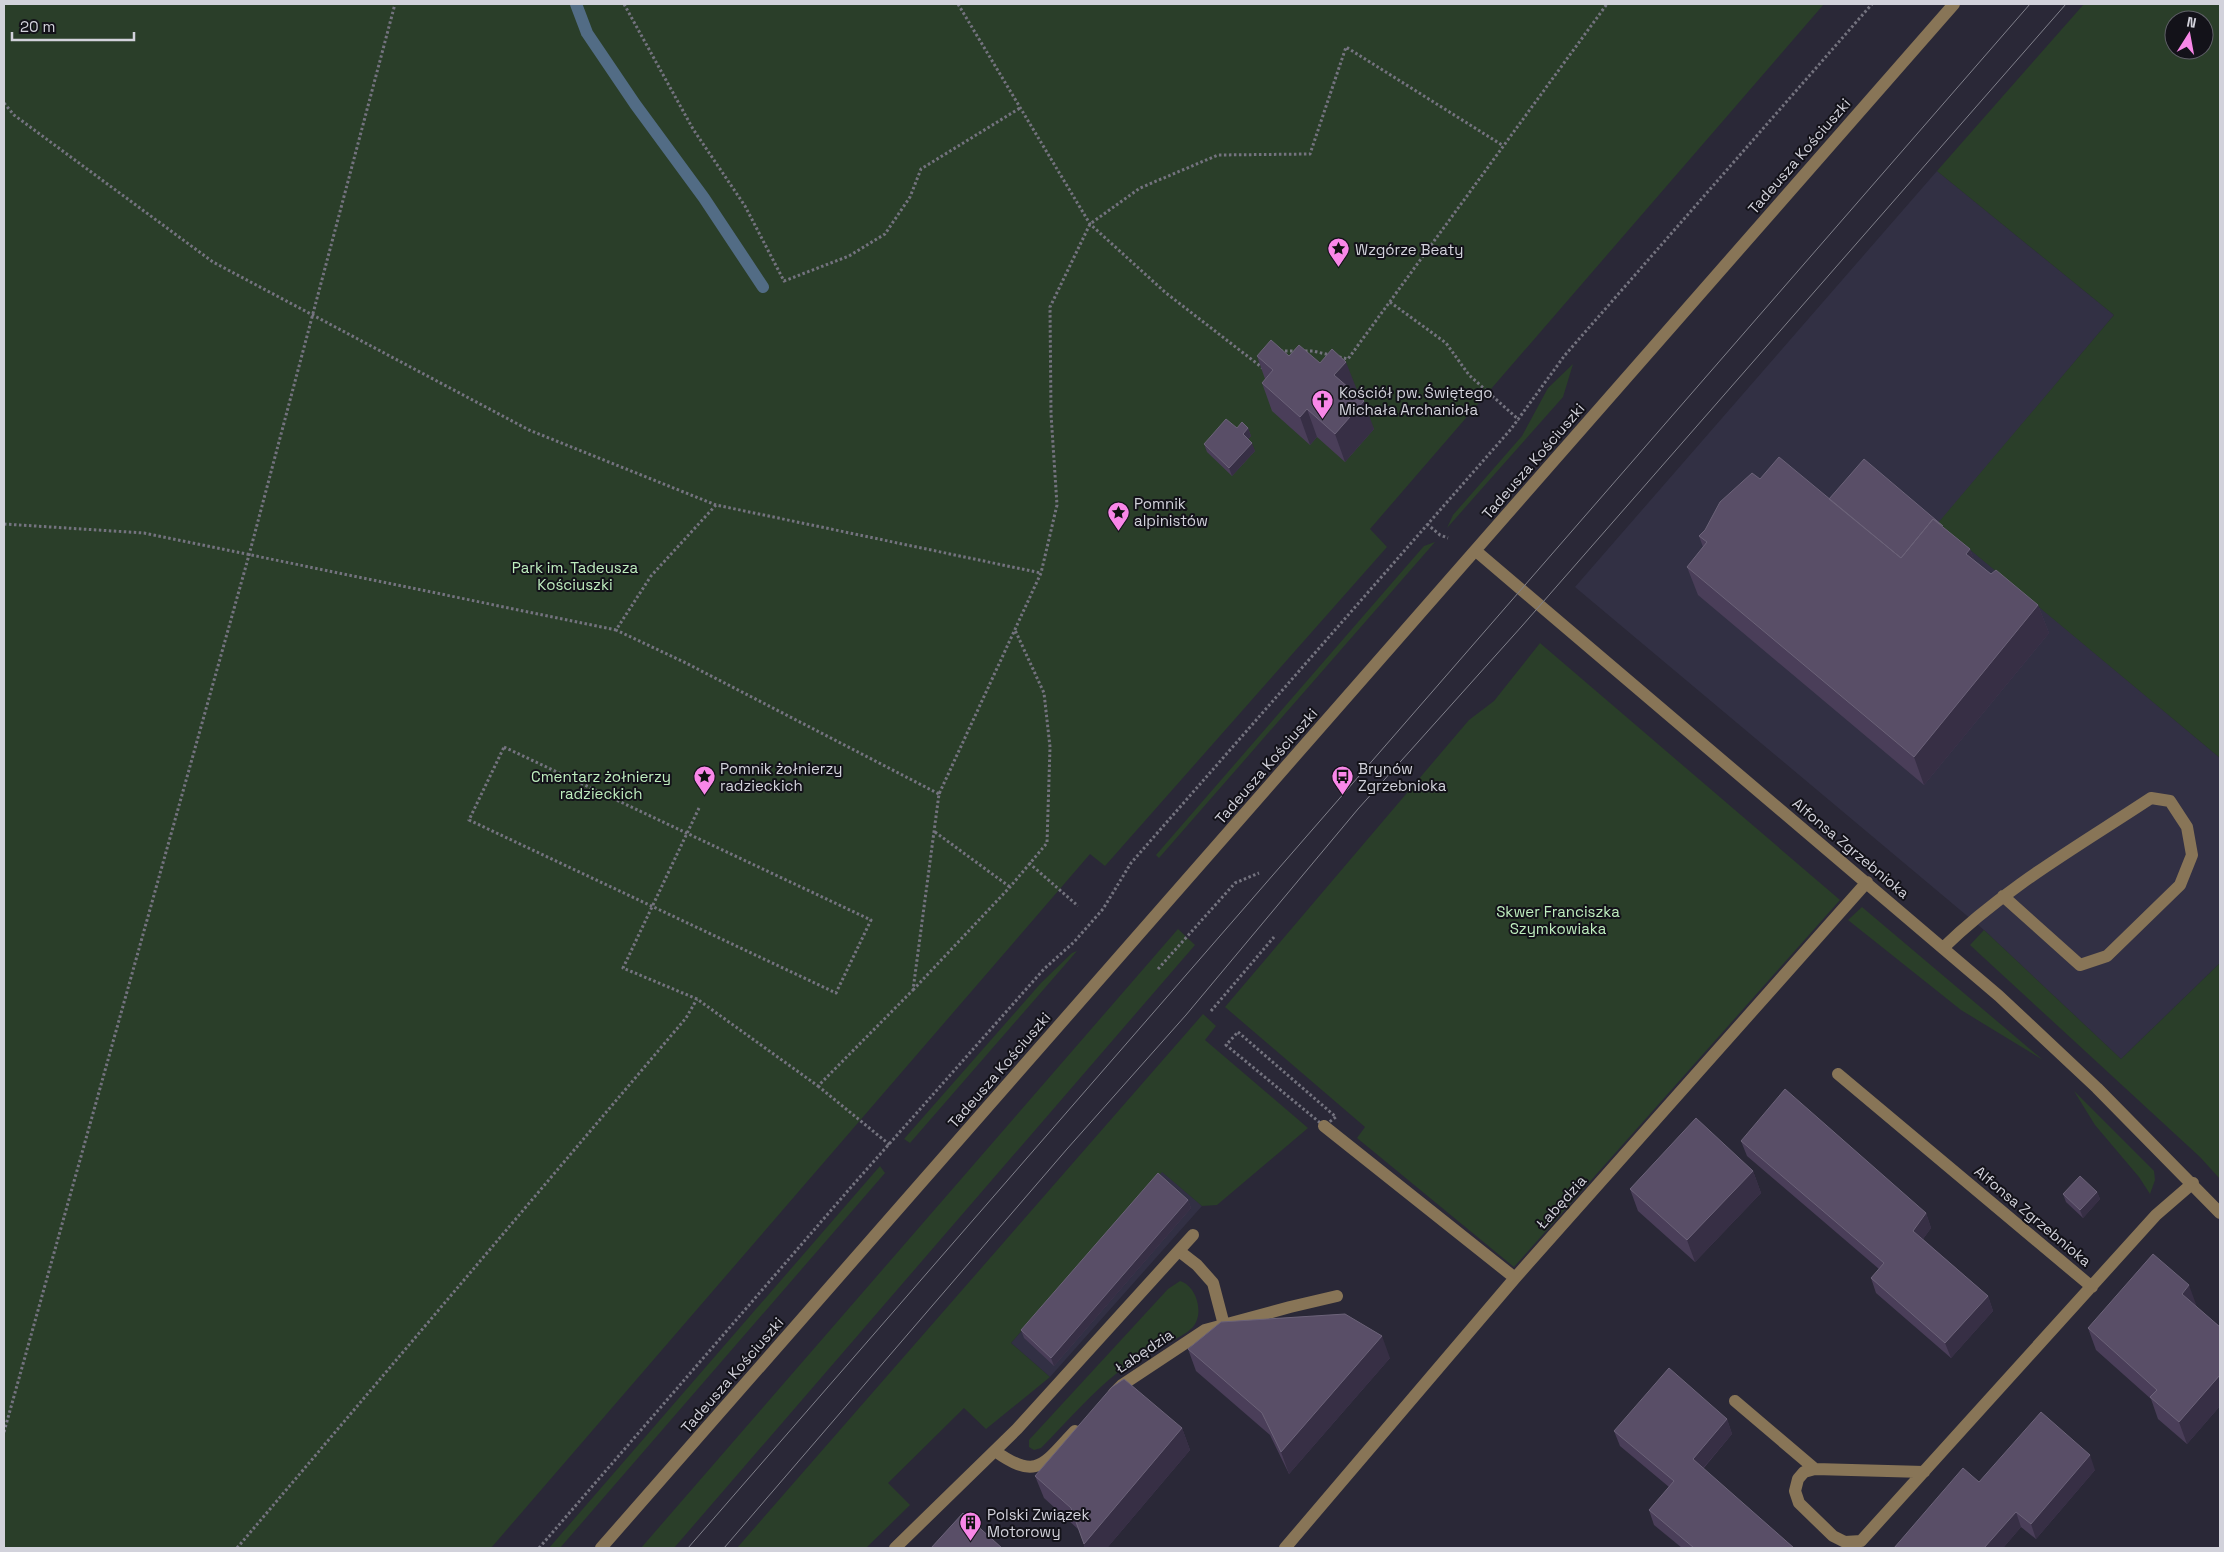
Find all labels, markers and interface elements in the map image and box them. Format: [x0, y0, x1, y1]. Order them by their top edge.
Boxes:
scale bar [12, 10, 135, 42]
north arrow [2164, 10, 2214, 60]
text: N [2185, 13, 2198, 32]
text: 20 m [20, 17, 55, 36]
street label: Tadeusza Kościuszki [1744, 94, 1854, 218]
place icon: Wzgórze Beaty [1327, 237, 1351, 268]
place label: Wzgórze Beaty [1355, 240, 1464, 259]
place label: Kościół pw. Świętego Michała Archanioła [1339, 383, 1492, 419]
church icon: Kościół pw. Świętego Michała Archanioła [1311, 389, 1335, 420]
street label: Tadeusza Kościuszki [1478, 399, 1588, 523]
place label: Pomnik alpinistów [1134, 494, 1208, 530]
place icon: Pomnik alpinistów [1106, 500, 1130, 531]
park label: Park im. Tadeusza Kościuszki [512, 558, 639, 594]
street label: Tadeusza Kościuszki [1211, 704, 1321, 828]
place label: Pomnik żołnierzy radzieckich [720, 759, 842, 795]
place label: Brynów Zgrzebnioka [1358, 759, 1447, 795]
place icon: Pomnik żołnierzy radzieckich [692, 765, 716, 796]
bus stop icon: Brynów Zgrzebnioka [1330, 765, 1354, 796]
park label: Cmentarz żołnierzy radzieckich [531, 767, 671, 803]
street label: Alfonsa Zgrzebnioka [1789, 794, 1914, 903]
park label: Skwer Franciszka Szymkowiaka [1496, 902, 1620, 938]
street label: Tadeusza Kościuszki [944, 1008, 1054, 1132]
street label: Alfonsa Zgrzebnioka [1971, 1162, 2096, 1271]
street label: Łabędzia [1532, 1171, 1590, 1233]
street label: Tadeusza Kościuszki [677, 1313, 787, 1437]
street label: Łabędzia [1111, 1324, 1177, 1377]
place label: Polski Związek Motorowy [987, 1505, 1090, 1541]
building icon: Polski Związek Motorowy [959, 1511, 983, 1542]

